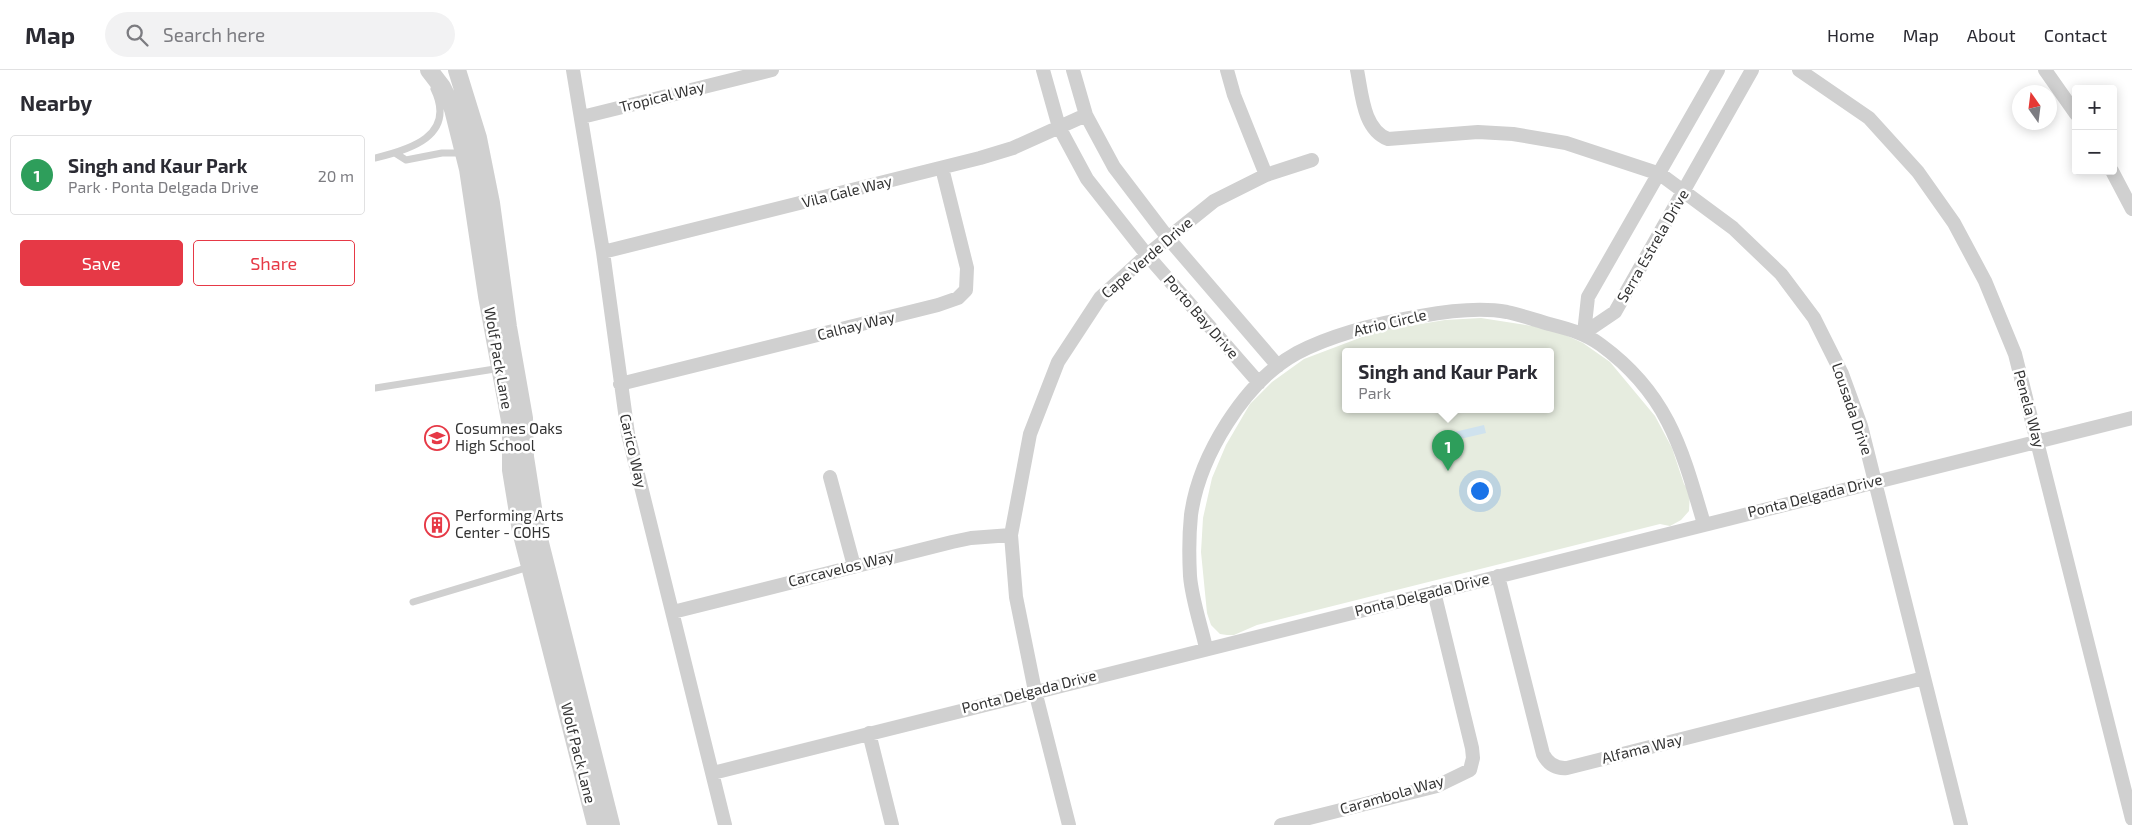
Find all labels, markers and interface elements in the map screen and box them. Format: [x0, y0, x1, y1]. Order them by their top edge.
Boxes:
search box [105, 12, 455, 57]
text: Map [25, 20, 75, 49]
icon: search [123, 21, 151, 49]
text: Search here [163, 23, 265, 46]
text: Home [1827, 24, 1875, 46]
text: Map [1903, 24, 1939, 46]
text: About [1967, 24, 2016, 46]
text: Contact [2044, 24, 2107, 46]
street label: Tropical Way [617, 77, 706, 115]
north arrow [2012, 85, 2057, 130]
map controls [2072, 85, 2117, 175]
button: + [2072, 85, 2117, 130]
text: Nearby [20, 90, 92, 115]
button: − [2072, 130, 2117, 175]
text: Singh and Kaur Park [68, 154, 247, 177]
text: 1 [34, 166, 40, 185]
text: 20 m [318, 166, 354, 185]
street label: Vila Gale Way [800, 171, 894, 211]
text: Park · Ponta Delgada Drive [68, 177, 259, 196]
street label: Serra Estrela Drive [1613, 186, 1692, 305]
street label: Cape Verde Drive [1097, 213, 1196, 302]
button: Save [20, 240, 183, 286]
button: Share [193, 240, 355, 286]
street label: Porto Bay Drive [1161, 271, 1243, 362]
street label: Wolf Pack Lane [481, 305, 517, 410]
street label: Atrio Circle [1351, 305, 1428, 339]
street label: Calhay Way [815, 307, 896, 343]
popup [1342, 348, 1554, 413]
text: Singh and Kaur Park [1358, 360, 1538, 383]
street label: Lousada Drive [1829, 360, 1877, 457]
street label: Penela Way [2011, 368, 2049, 450]
text: Park [1358, 383, 1391, 402]
street label: Carico Way [617, 412, 651, 490]
place label: Cosumnes Oaks High School [455, 419, 563, 454]
school or university icon: Cosumnes Oaks High School [424, 425, 450, 451]
pin: 1 [1432, 430, 1464, 471]
street label: Ponta Delgada Drive [1746, 470, 1884, 520]
your location [1467, 478, 1493, 504]
place label: Performing Arts Center - COHS [455, 506, 564, 541]
building icon: Performing Arts Center - COHS [424, 512, 450, 538]
street label: Carcavelos Way [786, 546, 895, 590]
street label: Ponta Delgada Drive [1353, 569, 1491, 619]
street label: Ponta Delgada Drive [960, 666, 1098, 716]
street label: Wolf Pack Lane [558, 700, 600, 805]
street label: Alfama Way [1600, 729, 1684, 767]
street label: Carambola Way [1338, 771, 1446, 817]

